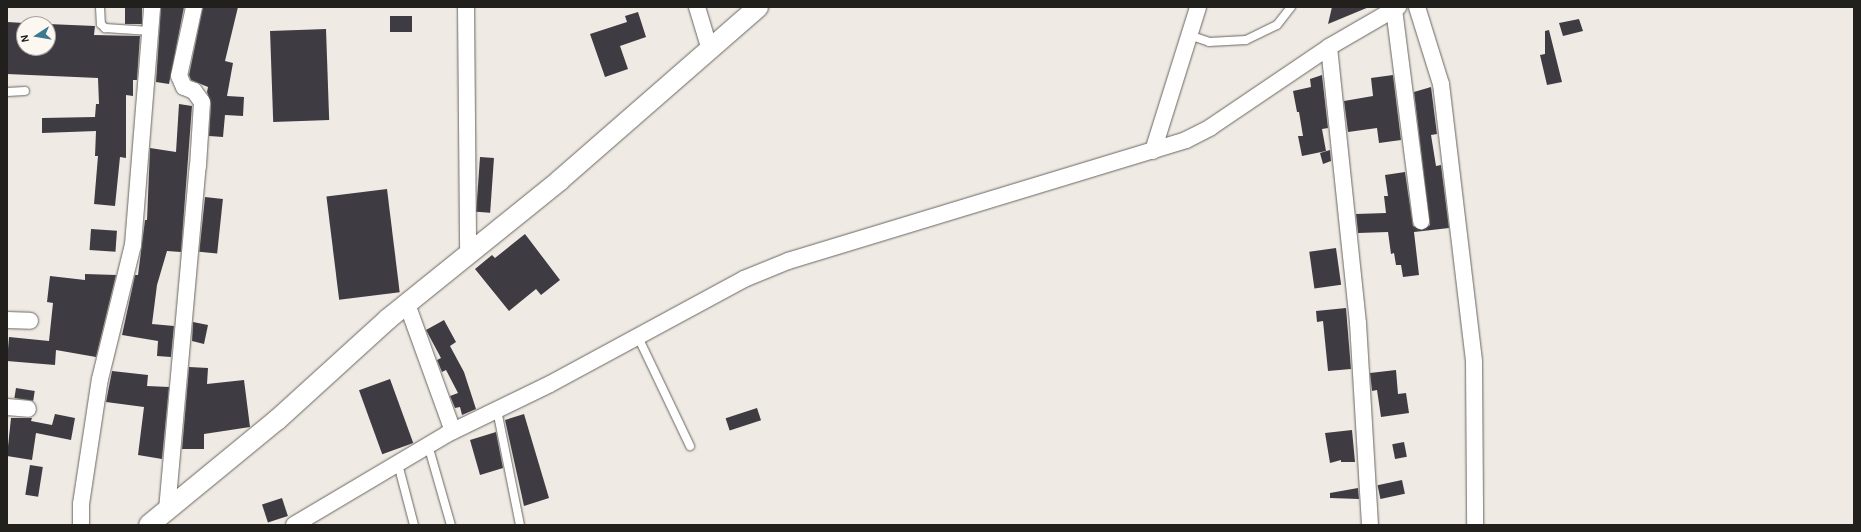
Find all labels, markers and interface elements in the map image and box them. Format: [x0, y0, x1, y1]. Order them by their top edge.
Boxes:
north arrow [16, 16, 56, 56]
text: N [19, 34, 31, 43]

